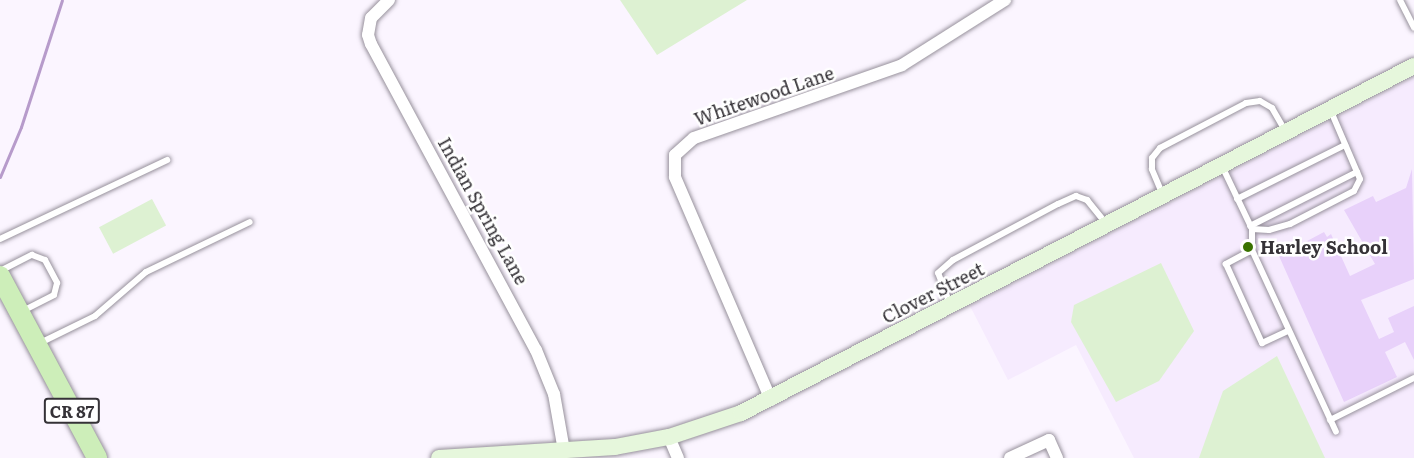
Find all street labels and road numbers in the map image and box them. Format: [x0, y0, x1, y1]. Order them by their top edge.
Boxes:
street label: Whitewood Lane [691, 62, 837, 130]
street label: Indian Spring Lane [434, 134, 532, 288]
street label: Clover Street [878, 258, 988, 328]
road number: CR 87 [44, 398, 100, 424]

